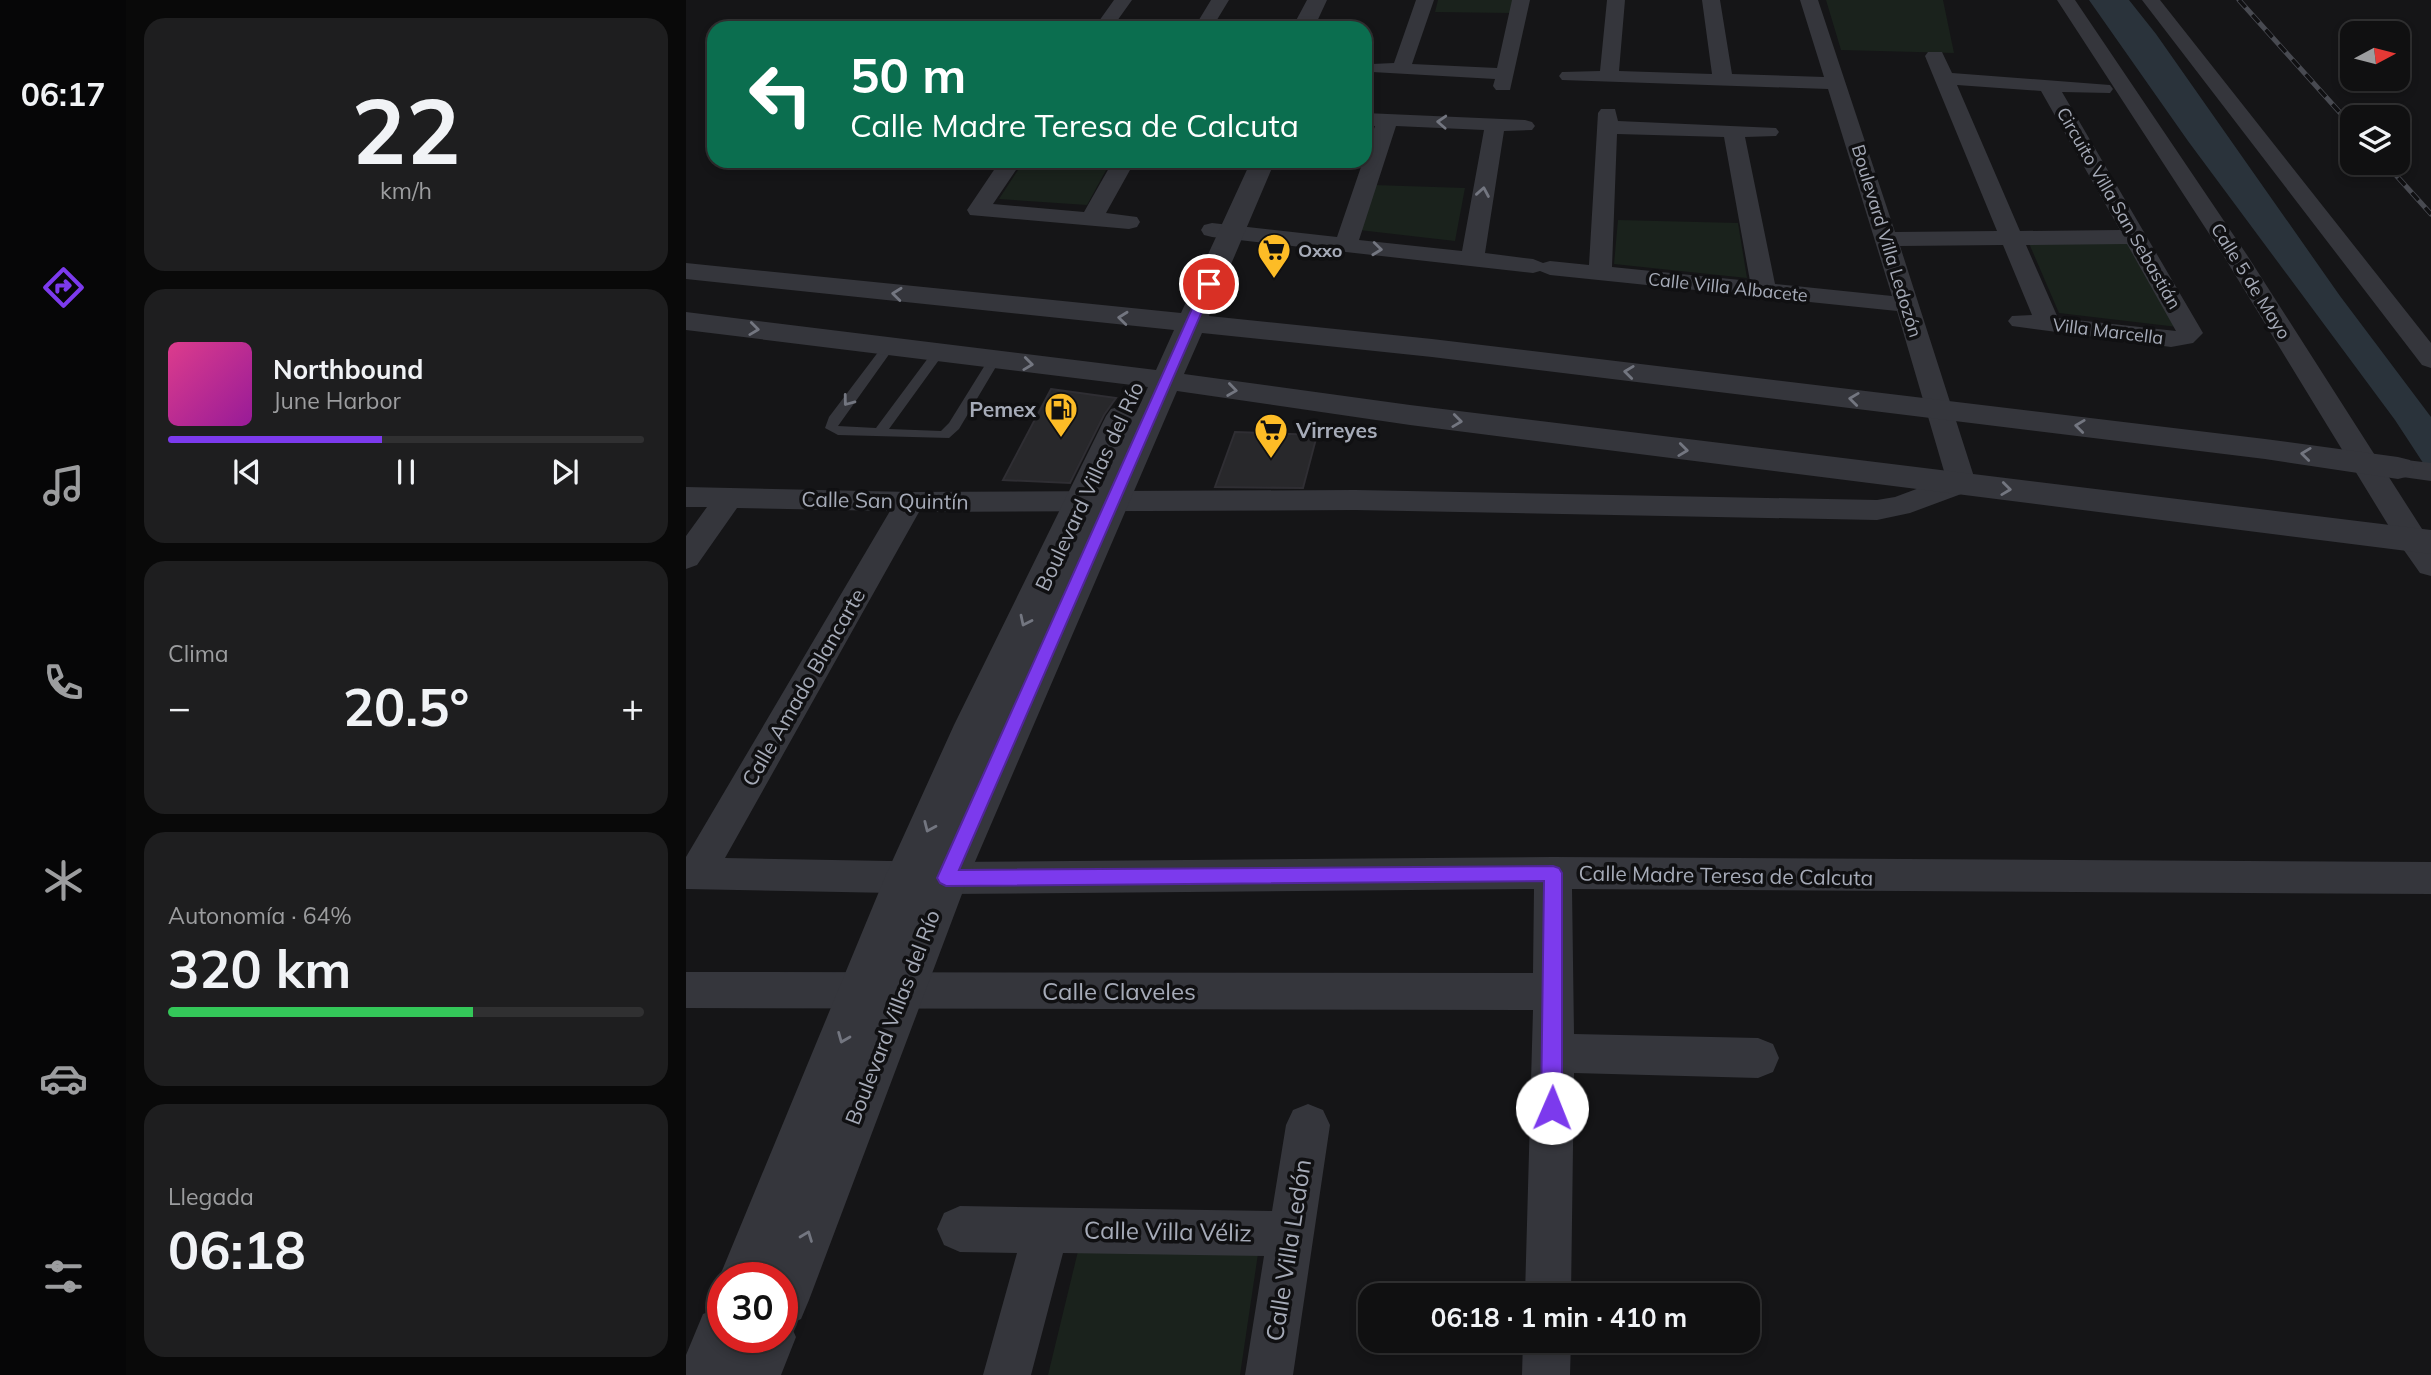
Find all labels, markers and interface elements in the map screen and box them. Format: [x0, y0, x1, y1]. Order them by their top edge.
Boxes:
north arrow [2340, 21, 2410, 91]
map controls [2340, 21, 2410, 175]
text: 50 m [850, 44, 966, 105]
icon: left [735, 49, 826, 140]
text: 22 [351, 73, 461, 187]
text: 06:17 [21, 74, 105, 114]
street label: Circuito Villa San Sebastián [2052, 103, 2186, 313]
text: Calle Madre Teresa de Calcuta [850, 105, 1299, 145]
button: layers [2340, 105, 2410, 175]
one-way arrow [1436, 114, 1447, 129]
street label: Boulevard Villa Ledozón [1847, 142, 1927, 340]
text: km/h [380, 176, 432, 205]
one-way arrow [1475, 186, 1490, 198]
street label: Calle 5 de Mayo [2206, 219, 2296, 343]
supermarket icon: Oxxo [1255, 231, 1293, 280]
place label: Oxxo [1298, 239, 1342, 262]
one-way arrow [1371, 241, 1383, 256]
pin [1179, 254, 1239, 314]
icon: directions [39, 263, 88, 312]
icon: arrive [1190, 265, 1228, 303]
street label: Calle Villa Albacete [1647, 267, 1809, 307]
one-way arrow [891, 287, 903, 302]
one-way arrow [1118, 310, 1129, 325]
street label: Villa Marcella [2051, 313, 2165, 349]
one-way arrow [748, 322, 760, 337]
text: Northbound [273, 353, 423, 386]
one-way arrow [1022, 356, 1034, 371]
one-way arrow [1623, 365, 1634, 380]
street label: Boulevard Villas del Río [1029, 377, 1149, 595]
one-way arrow [1226, 382, 1238, 397]
text: June Harbor [273, 386, 401, 415]
fuel station icon: Pemex [1042, 390, 1080, 439]
one-way arrow [1849, 391, 1860, 406]
one-way arrow [844, 393, 857, 405]
place label: Pemex [969, 396, 1036, 422]
supermarket icon: Virreyes [1252, 411, 1290, 460]
one-way arrow [1451, 414, 1463, 429]
place label: Virreyes [1295, 417, 1378, 443]
one-way arrow [2074, 419, 2086, 434]
one-way arrow [1677, 442, 1689, 457]
one-way arrow [2300, 447, 2312, 462]
icon: previous [228, 453, 266, 491]
icon: pause [387, 453, 425, 491]
icon: next [546, 453, 584, 491]
icon: music [39, 461, 88, 510]
one-way arrow [2000, 481, 2012, 496]
street label: Calle San Quintín [801, 486, 969, 514]
street label: Calle Amado Blancarte [736, 583, 870, 791]
one-way arrow [1019, 614, 1033, 626]
text: Clima [168, 639, 229, 668]
icon: phone [39, 658, 88, 707]
text: 20.5° [343, 674, 469, 739]
text: − [168, 683, 191, 731]
text: + [621, 683, 644, 731]
one-way arrow [923, 820, 937, 833]
icon: climate [39, 856, 88, 905]
street label: Calle Madre Teresa de Calcuta [1578, 859, 1874, 891]
text: Autonomía · 64% [168, 901, 352, 930]
street label: Boulevard Villas del Río [839, 906, 945, 1128]
text: 320 km [168, 936, 351, 1001]
street label: Calle Claveles [1042, 976, 1196, 1006]
one-way arrow [837, 1031, 851, 1043]
icon: car [39, 1054, 88, 1103]
position arrow [1515, 1071, 1589, 1145]
street label: Calle Villa Ledón [1259, 1157, 1317, 1343]
text: Llegada [168, 1182, 254, 1211]
street label: Calle Villa Véliz [1084, 1215, 1252, 1247]
text: 06:18 [168, 1217, 306, 1282]
one-way arrow [799, 1231, 813, 1243]
icon: filters [39, 1252, 88, 1301]
speed limit sign: 30 [707, 1262, 798, 1353]
text: 06:18 · 1 min · 410 m [1431, 1301, 1687, 1334]

